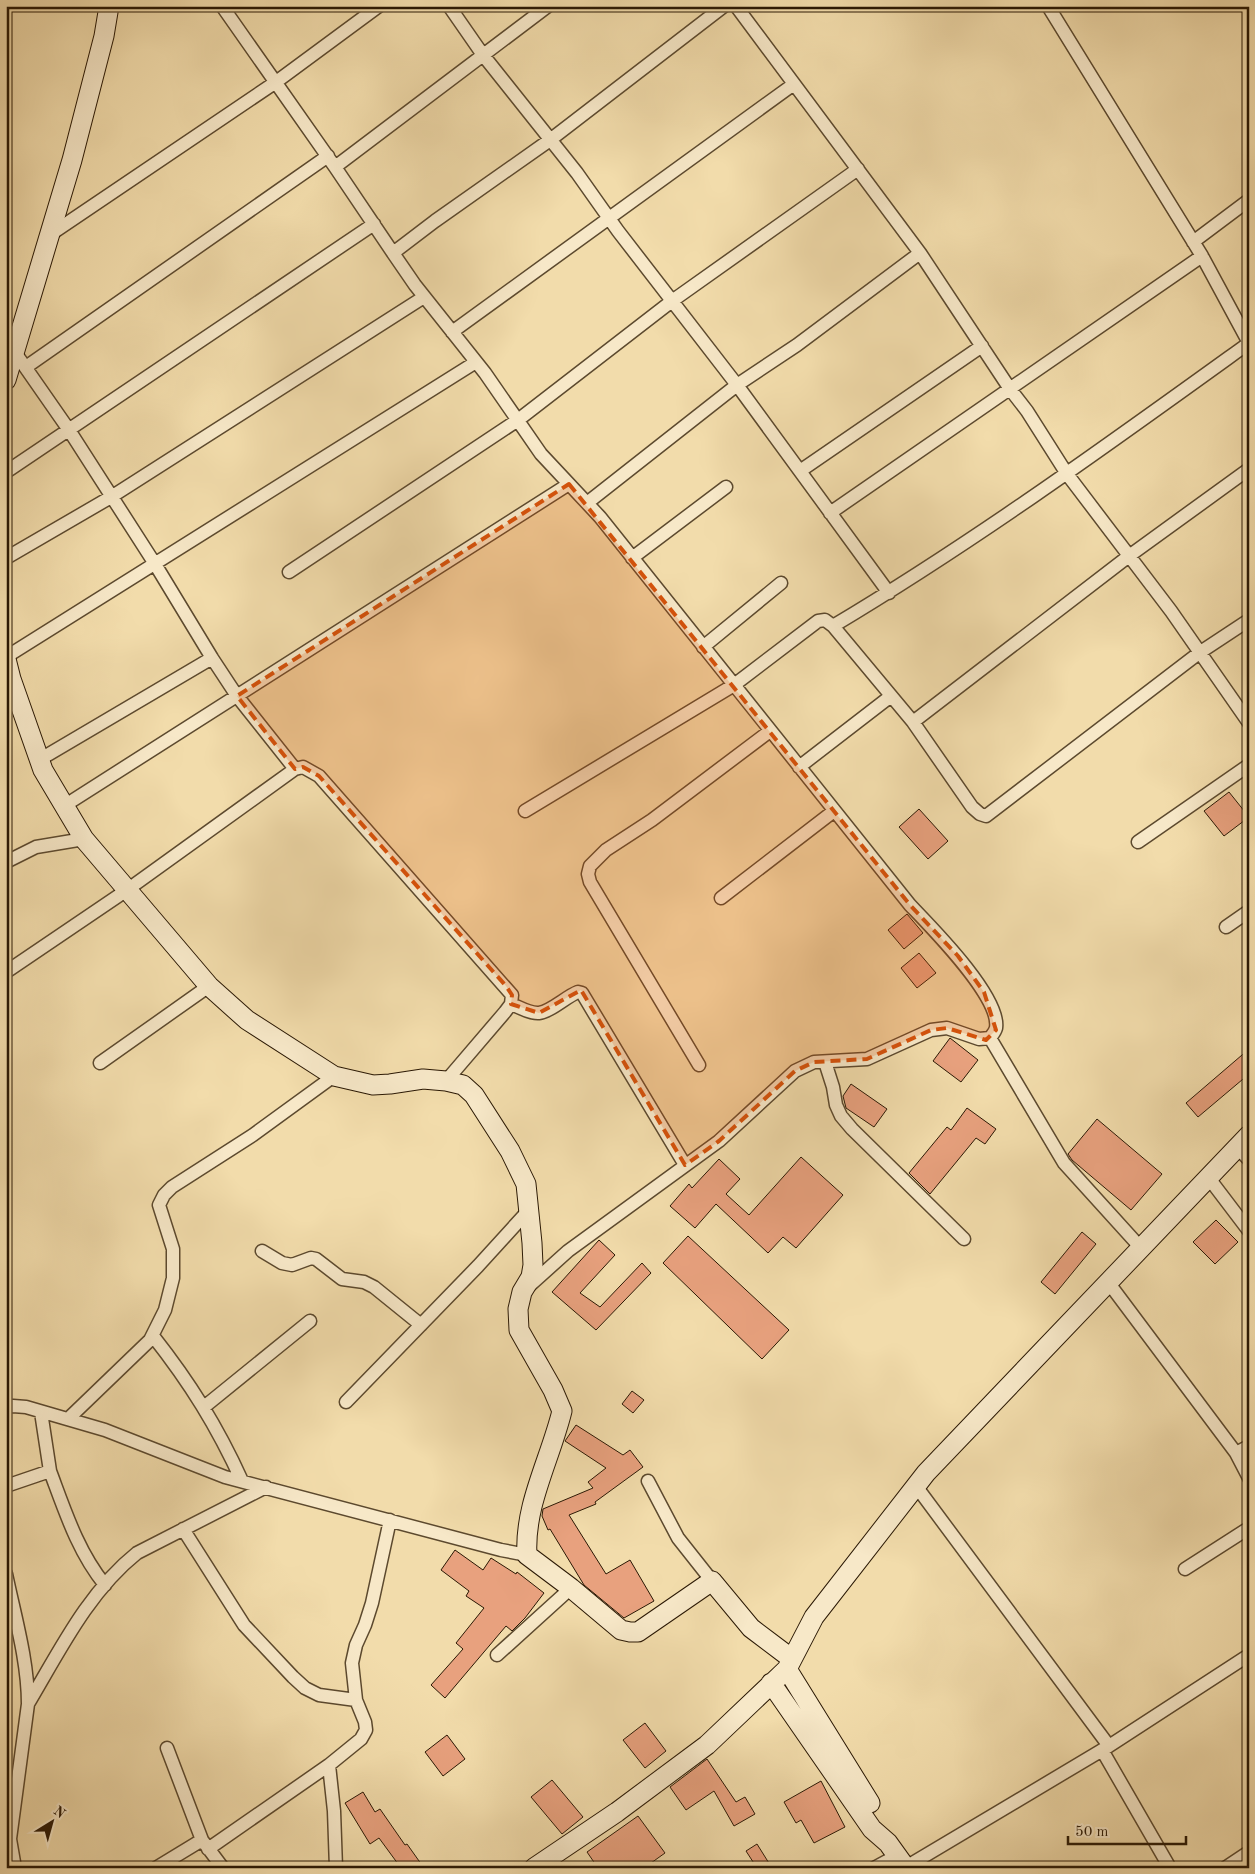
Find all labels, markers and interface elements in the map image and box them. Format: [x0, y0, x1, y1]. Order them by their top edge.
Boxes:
north arrow [28, 1796, 78, 1846]
text: N [51, 1804, 68, 1821]
scale bar [1068, 1814, 1185, 1846]
text: 50 m [1075, 1825, 1109, 1840]

